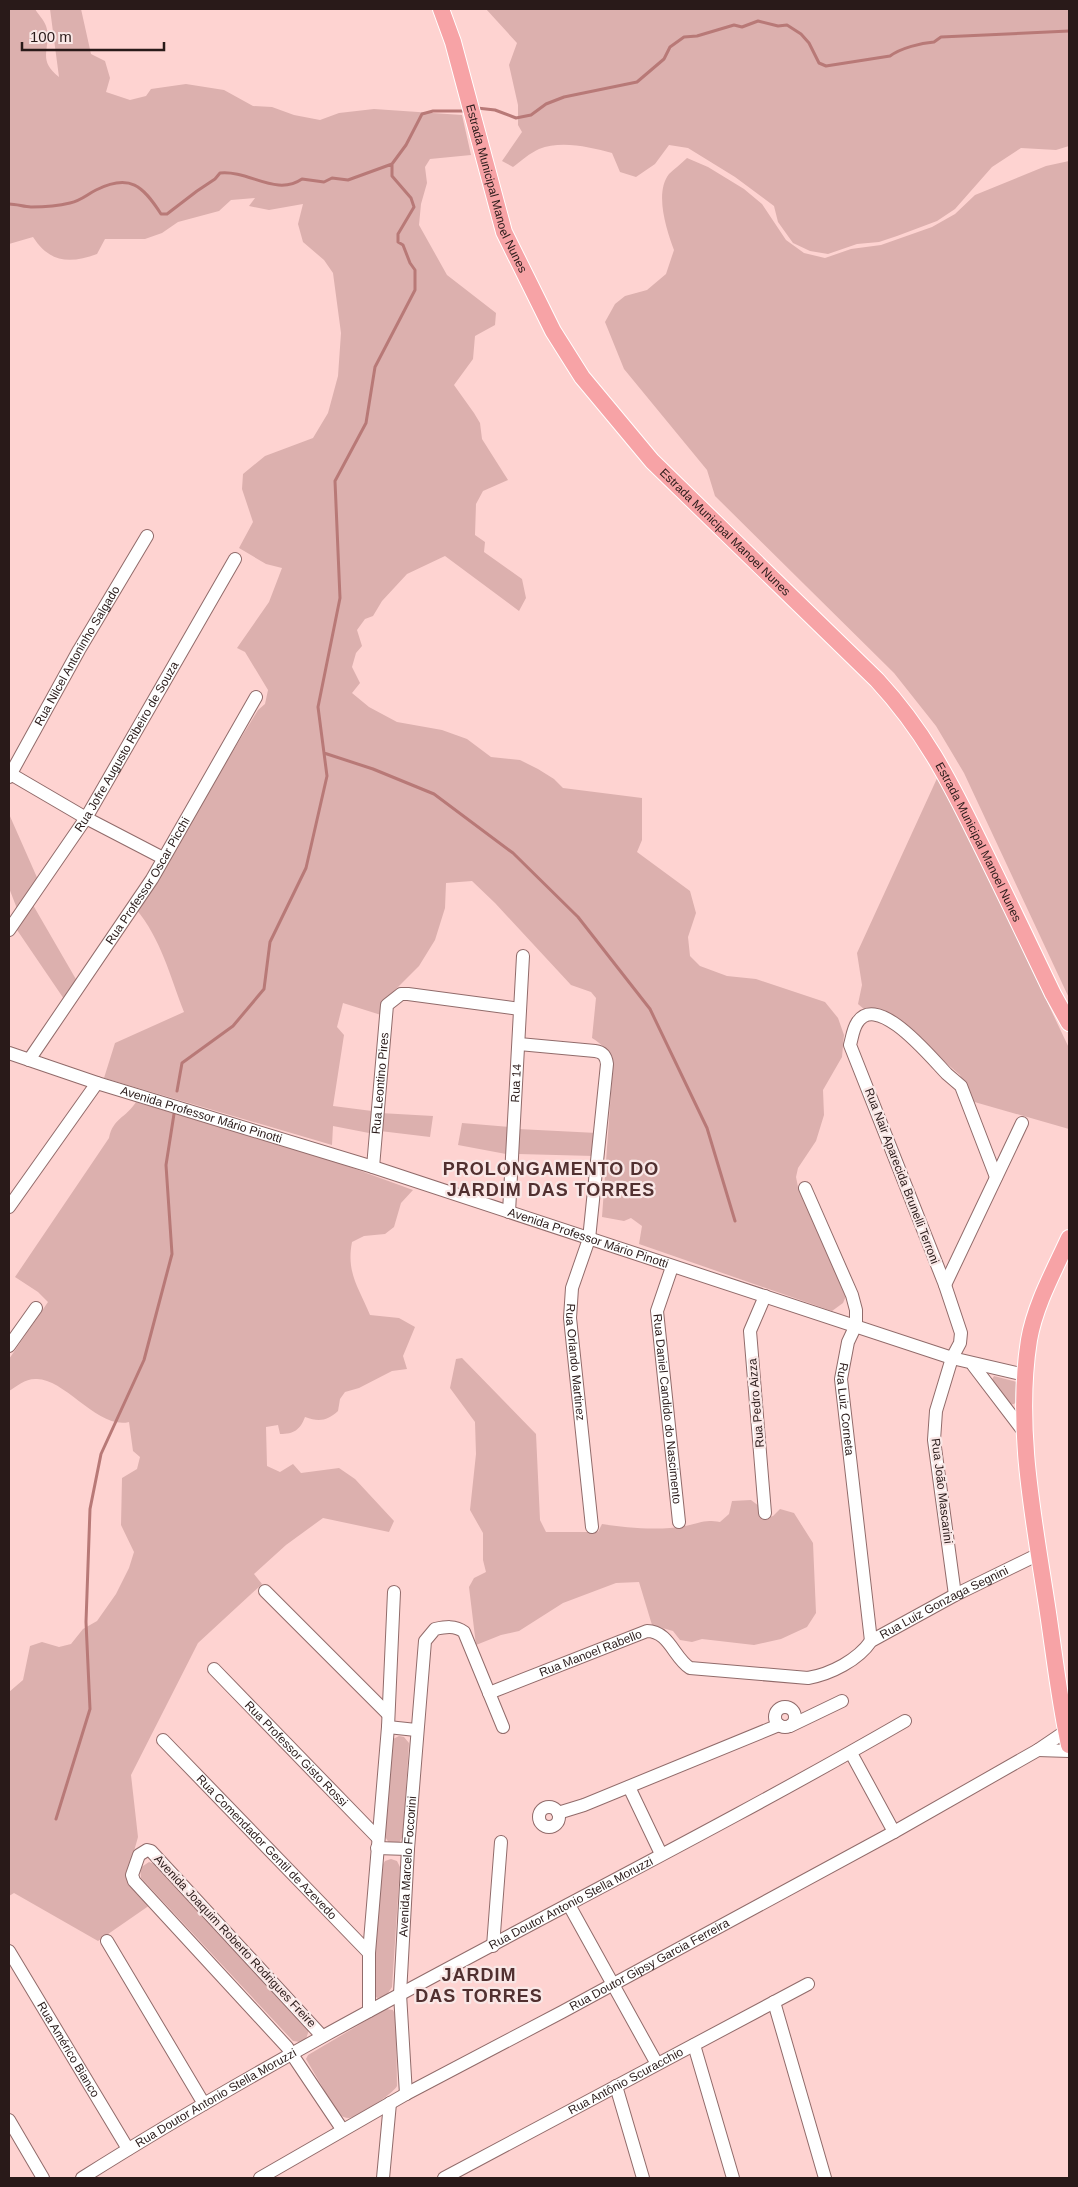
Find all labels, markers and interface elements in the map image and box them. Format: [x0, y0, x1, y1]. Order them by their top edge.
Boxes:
scale bar [22, 20, 165, 52]
text: 100 m [30, 28, 72, 45]
street label: Estrada Municipal Manoel Nunes [463, 103, 530, 275]
street label: Estrada Municipal Manoel Nunes [657, 466, 793, 599]
street label: Rua Nilcel Antoninho Salgado [32, 583, 123, 728]
street label: Rua Jofre Augusto Ribeiro de Souza [72, 659, 182, 834]
street label: Estrada Municipal Manoel Nunes [932, 760, 1024, 924]
street label: Rua Professor Oscar Picchi [103, 815, 193, 947]
street label: Rua Leontino Pires [369, 1032, 392, 1135]
street label: Rua 14 [508, 1063, 524, 1103]
street label: Avenida Professor Mário Pinotti [119, 1084, 284, 1146]
street label: Rua Nair Aparecida Brunelli Terroni [862, 1086, 942, 1266]
district label: PROLONGAMENTO DO JARDIM DAS TORRES [443, 1159, 659, 1200]
street label: Avenida Professor Mário Pinotti [506, 1205, 670, 1271]
street label: Rua Orlando Martinez [563, 1303, 588, 1421]
street label: Rua Daniel Candido do Nascimento [650, 1313, 684, 1505]
street label: Rua Pedro Aizza [745, 1358, 767, 1448]
street label: Rua Luiz Corneta [834, 1361, 857, 1457]
street label: Rua João Mascarini [929, 1438, 955, 1544]
street label: Rua Luiz Gonzaga Segnini [877, 1563, 1010, 1642]
street label: Rua Manoel Rabello [537, 1627, 644, 1680]
street label: Rua Professor Gisto Rossi [242, 1698, 350, 1809]
street label: Rua Comendador Gentil de Azevedo [193, 1772, 340, 1923]
street label: Avenida Marcelo Foccorini [396, 1795, 419, 1937]
street label: Avenida Joaquim Roberto Rodrigues Freire [151, 1852, 319, 2030]
street label: Rua Doutor Antonio Stella Moruzzi [486, 1854, 655, 1952]
street label: Rua Doutor Gipsy Garcia Ferreira [567, 1916, 732, 2014]
district label: JARDIM DAS TORRES [415, 1965, 543, 2006]
street label: Rua Américo Bianco [34, 1999, 102, 2100]
street label: Rua Antônio Scuracchio [566, 2045, 686, 2117]
street label: Rua Doutor Antonio Stella Moruzzi [133, 2046, 299, 2150]

